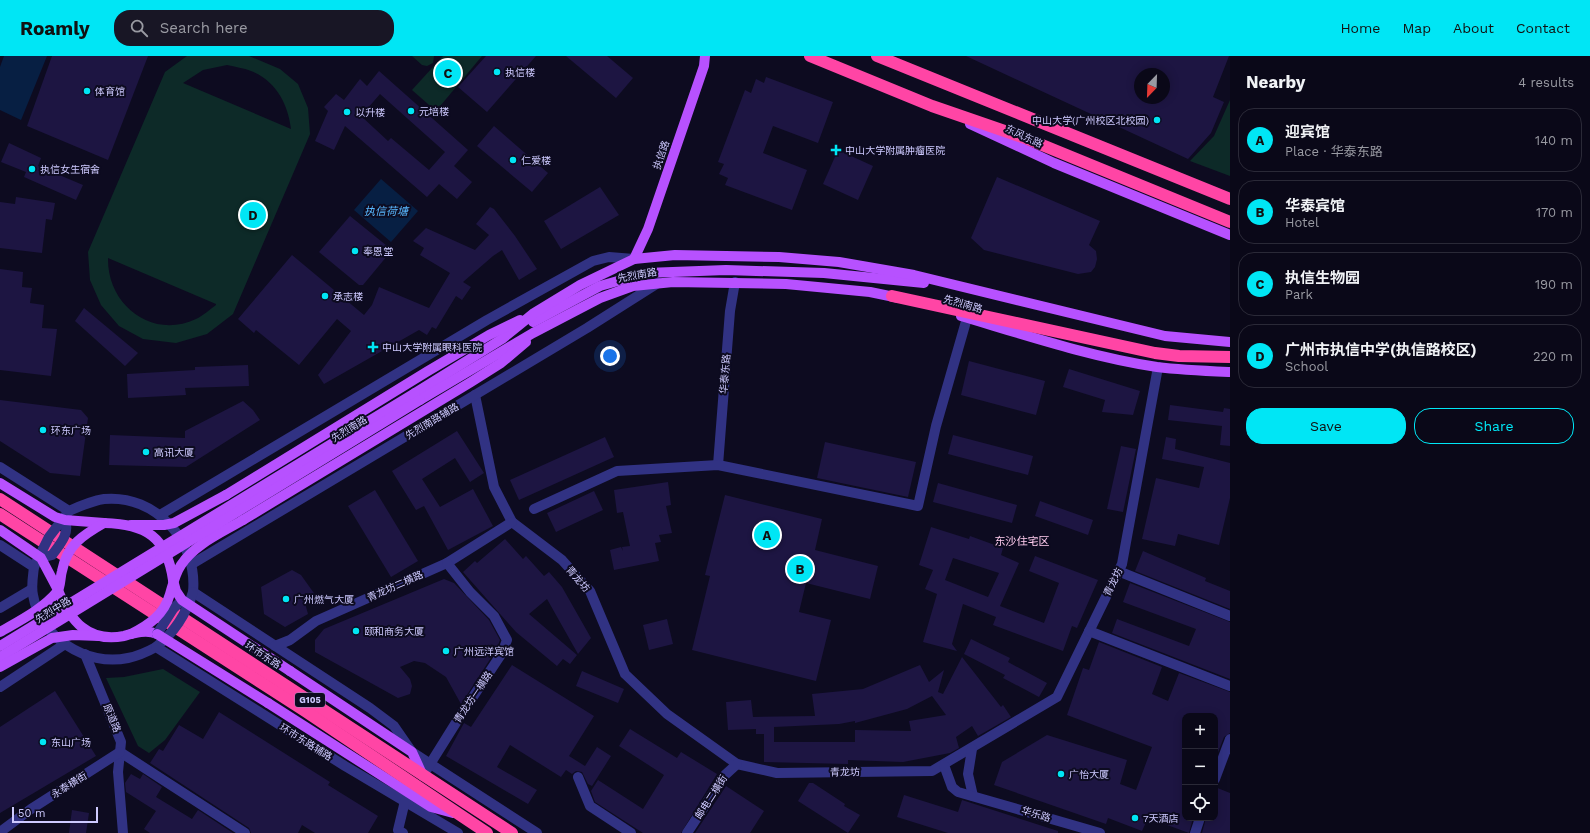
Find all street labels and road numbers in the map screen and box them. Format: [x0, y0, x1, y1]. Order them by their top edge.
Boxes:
street label: 东风东路 [1004, 123, 1044, 149]
street label: 执信路 [651, 139, 671, 171]
street label: 先烈南路 [616, 266, 658, 284]
street label: 先烈南路 [942, 293, 984, 315]
street label: 华泰东路 [718, 354, 732, 394]
street label: 先烈南路辅路 [403, 401, 461, 441]
street label: 先烈南路 [329, 414, 369, 444]
street label: 青龙坊 [564, 564, 592, 594]
street label: 青龙坊 [1101, 566, 1125, 598]
street label: 青龙坊二横路 [365, 569, 425, 603]
street label: 先烈中路 [33, 595, 73, 625]
street label: 环市东路 [243, 639, 283, 671]
street label: 青龙坊一横路 [452, 669, 494, 725]
road number: G105 [295, 693, 325, 707]
street label: 原道路 [101, 702, 123, 734]
street label: 环市东路辅路 [278, 721, 334, 763]
street label: 青龙坊 [830, 766, 860, 778]
street label: 永泰横街 [49, 770, 89, 800]
street label: 邮电二横街 [693, 773, 729, 821]
street label: 华乐路 [1020, 804, 1052, 824]

